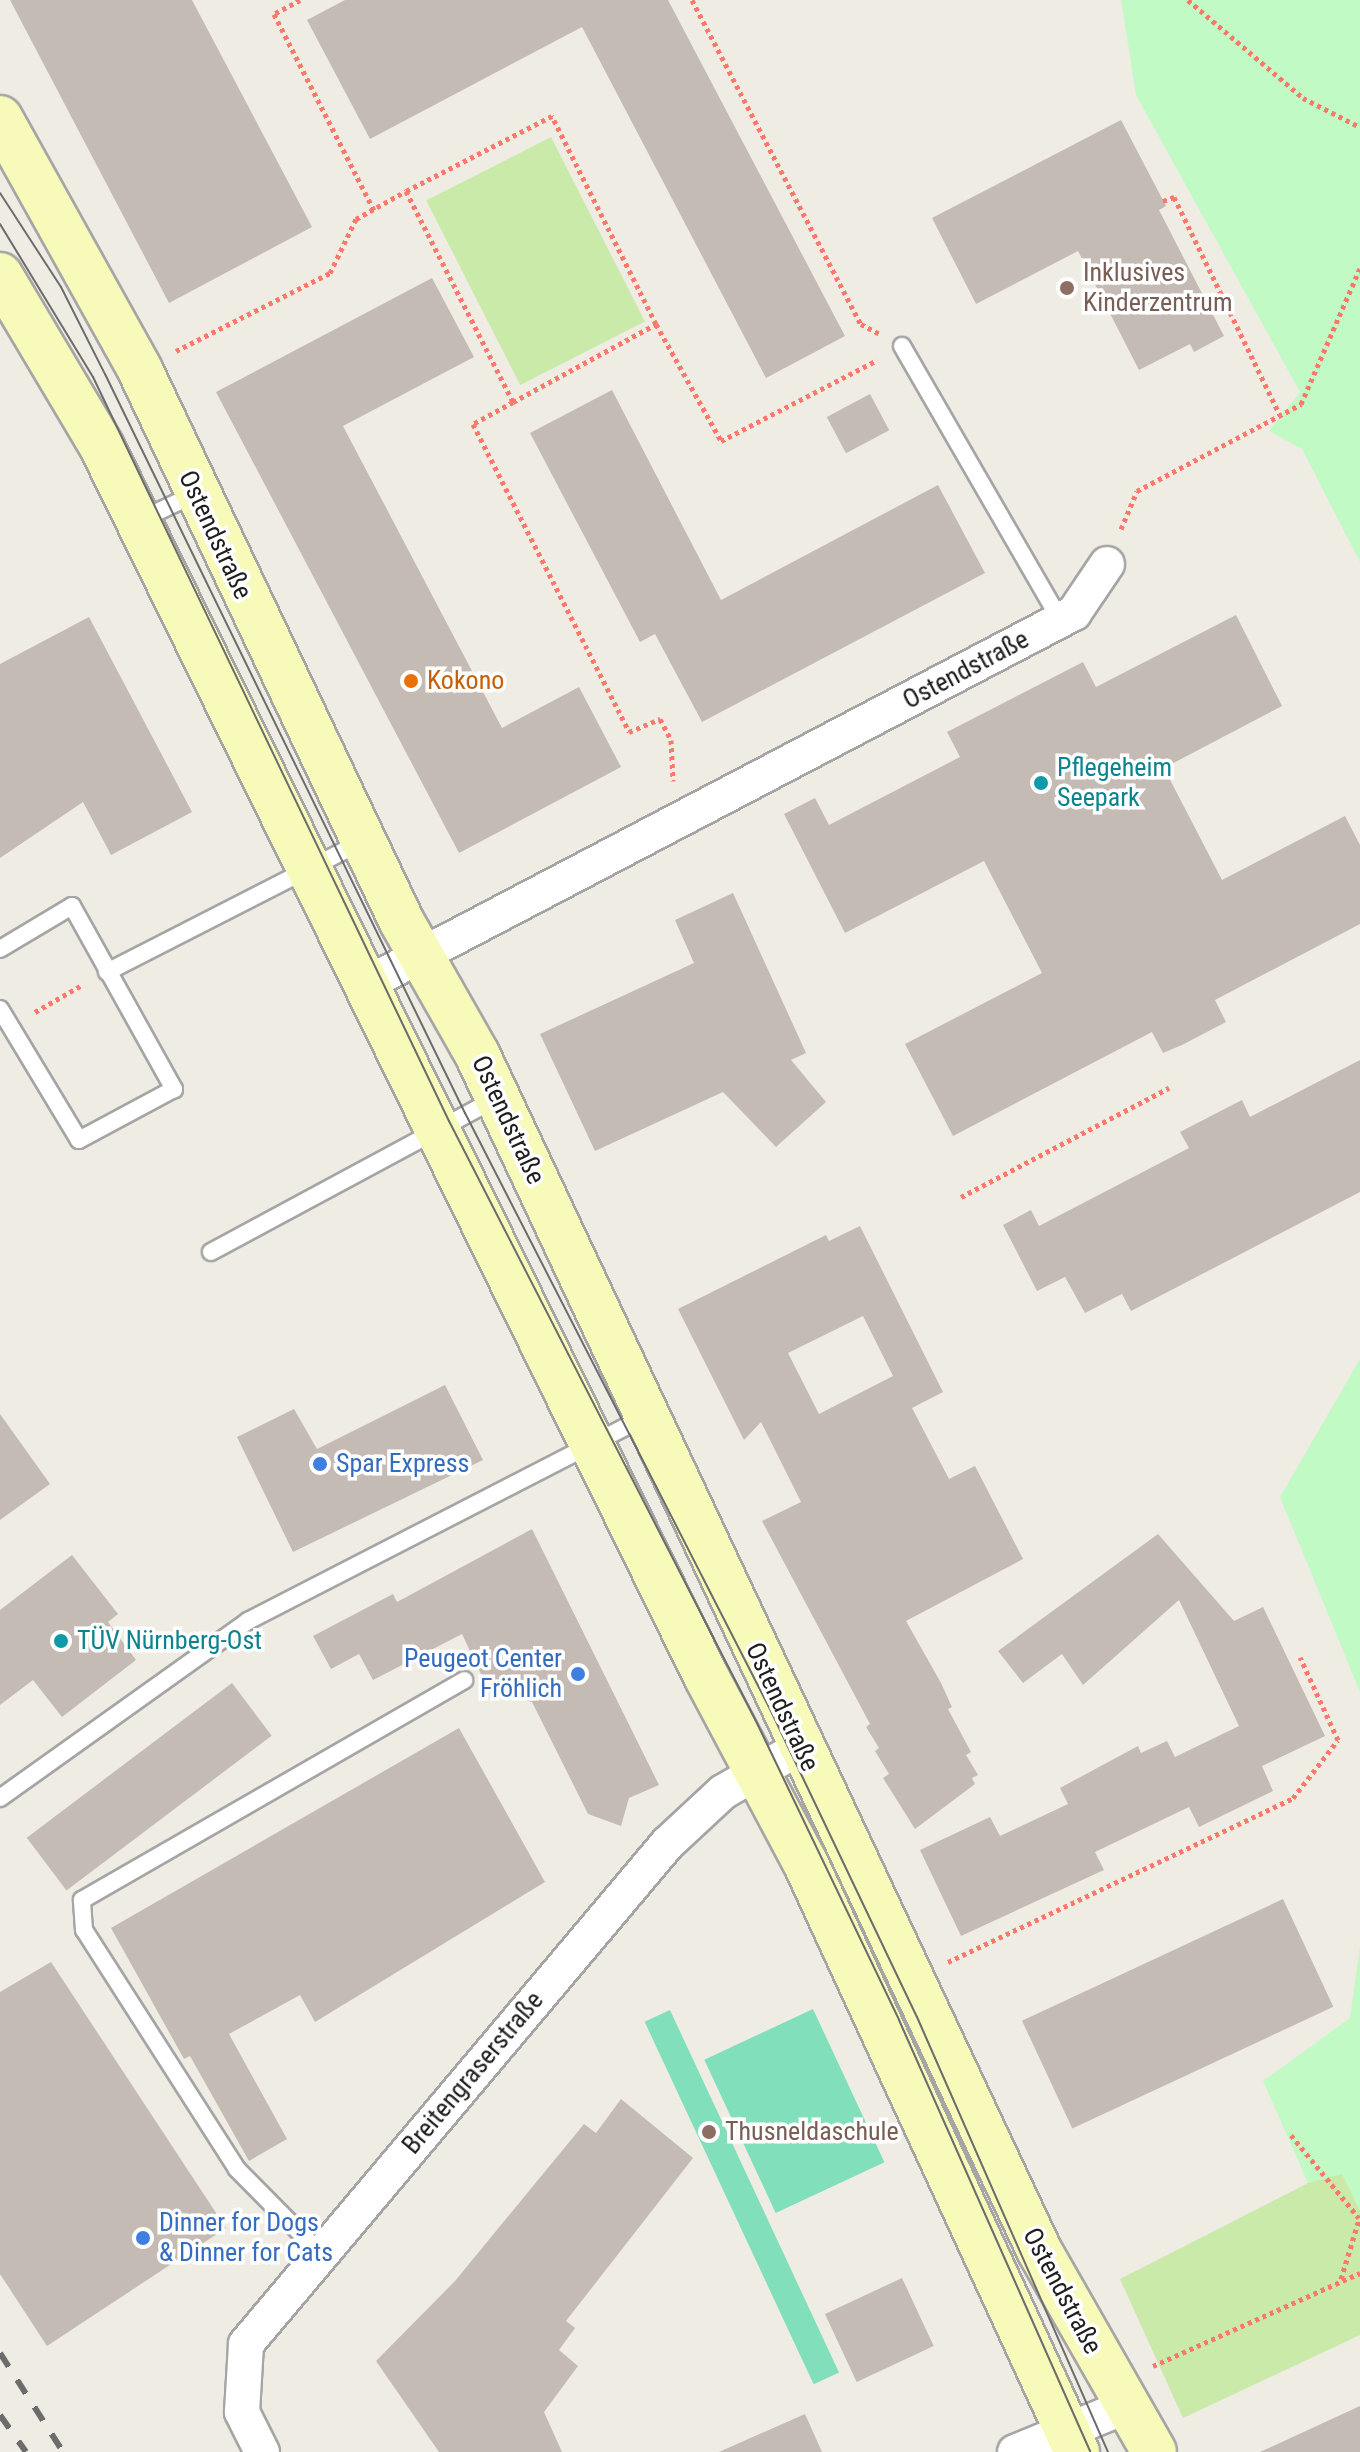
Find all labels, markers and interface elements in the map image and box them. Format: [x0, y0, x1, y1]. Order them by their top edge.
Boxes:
place label: Inklusives Kinderzentrum [1083, 257, 1232, 318]
marker: Inklusives Kinderzentrum [1058, 279, 1076, 297]
street label: Ostendstraße [172, 466, 258, 604]
street label: Ostendstraße [898, 624, 1034, 716]
place label: Kokono [427, 665, 504, 697]
marker: Kokono [402, 672, 420, 690]
place label: Pflegeheim Seepark [1057, 752, 1172, 814]
marker: Pflegeheim Seepark [1032, 774, 1050, 792]
street label: Ostendstraße [465, 1051, 551, 1189]
place label: Spar Express [336, 1448, 469, 1480]
marker: Spar Express [311, 1455, 329, 1473]
place label: TÜV Nürnberg-Ost [77, 1625, 262, 1657]
marker: TÜV Nürnberg-Ost [52, 1632, 70, 1650]
street label: Ostendstraße [739, 1638, 825, 1776]
place label: Peugeot Center Fröhlich [404, 1643, 562, 1704]
marker: Peugeot Center Fröhlich [569, 1665, 587, 1683]
street label: Breitengraserstraße [396, 1985, 550, 2161]
place label: Thusneldaschule [725, 2116, 899, 2148]
marker: Thusneldaschule [700, 2123, 718, 2141]
place label: Dinner for Dogs & Dinner for Cats [159, 2207, 333, 2268]
street label: Ostendstraße [1016, 2223, 1108, 2359]
marker: Dinner for Dogs & Dinner for Cats [134, 2229, 152, 2247]

